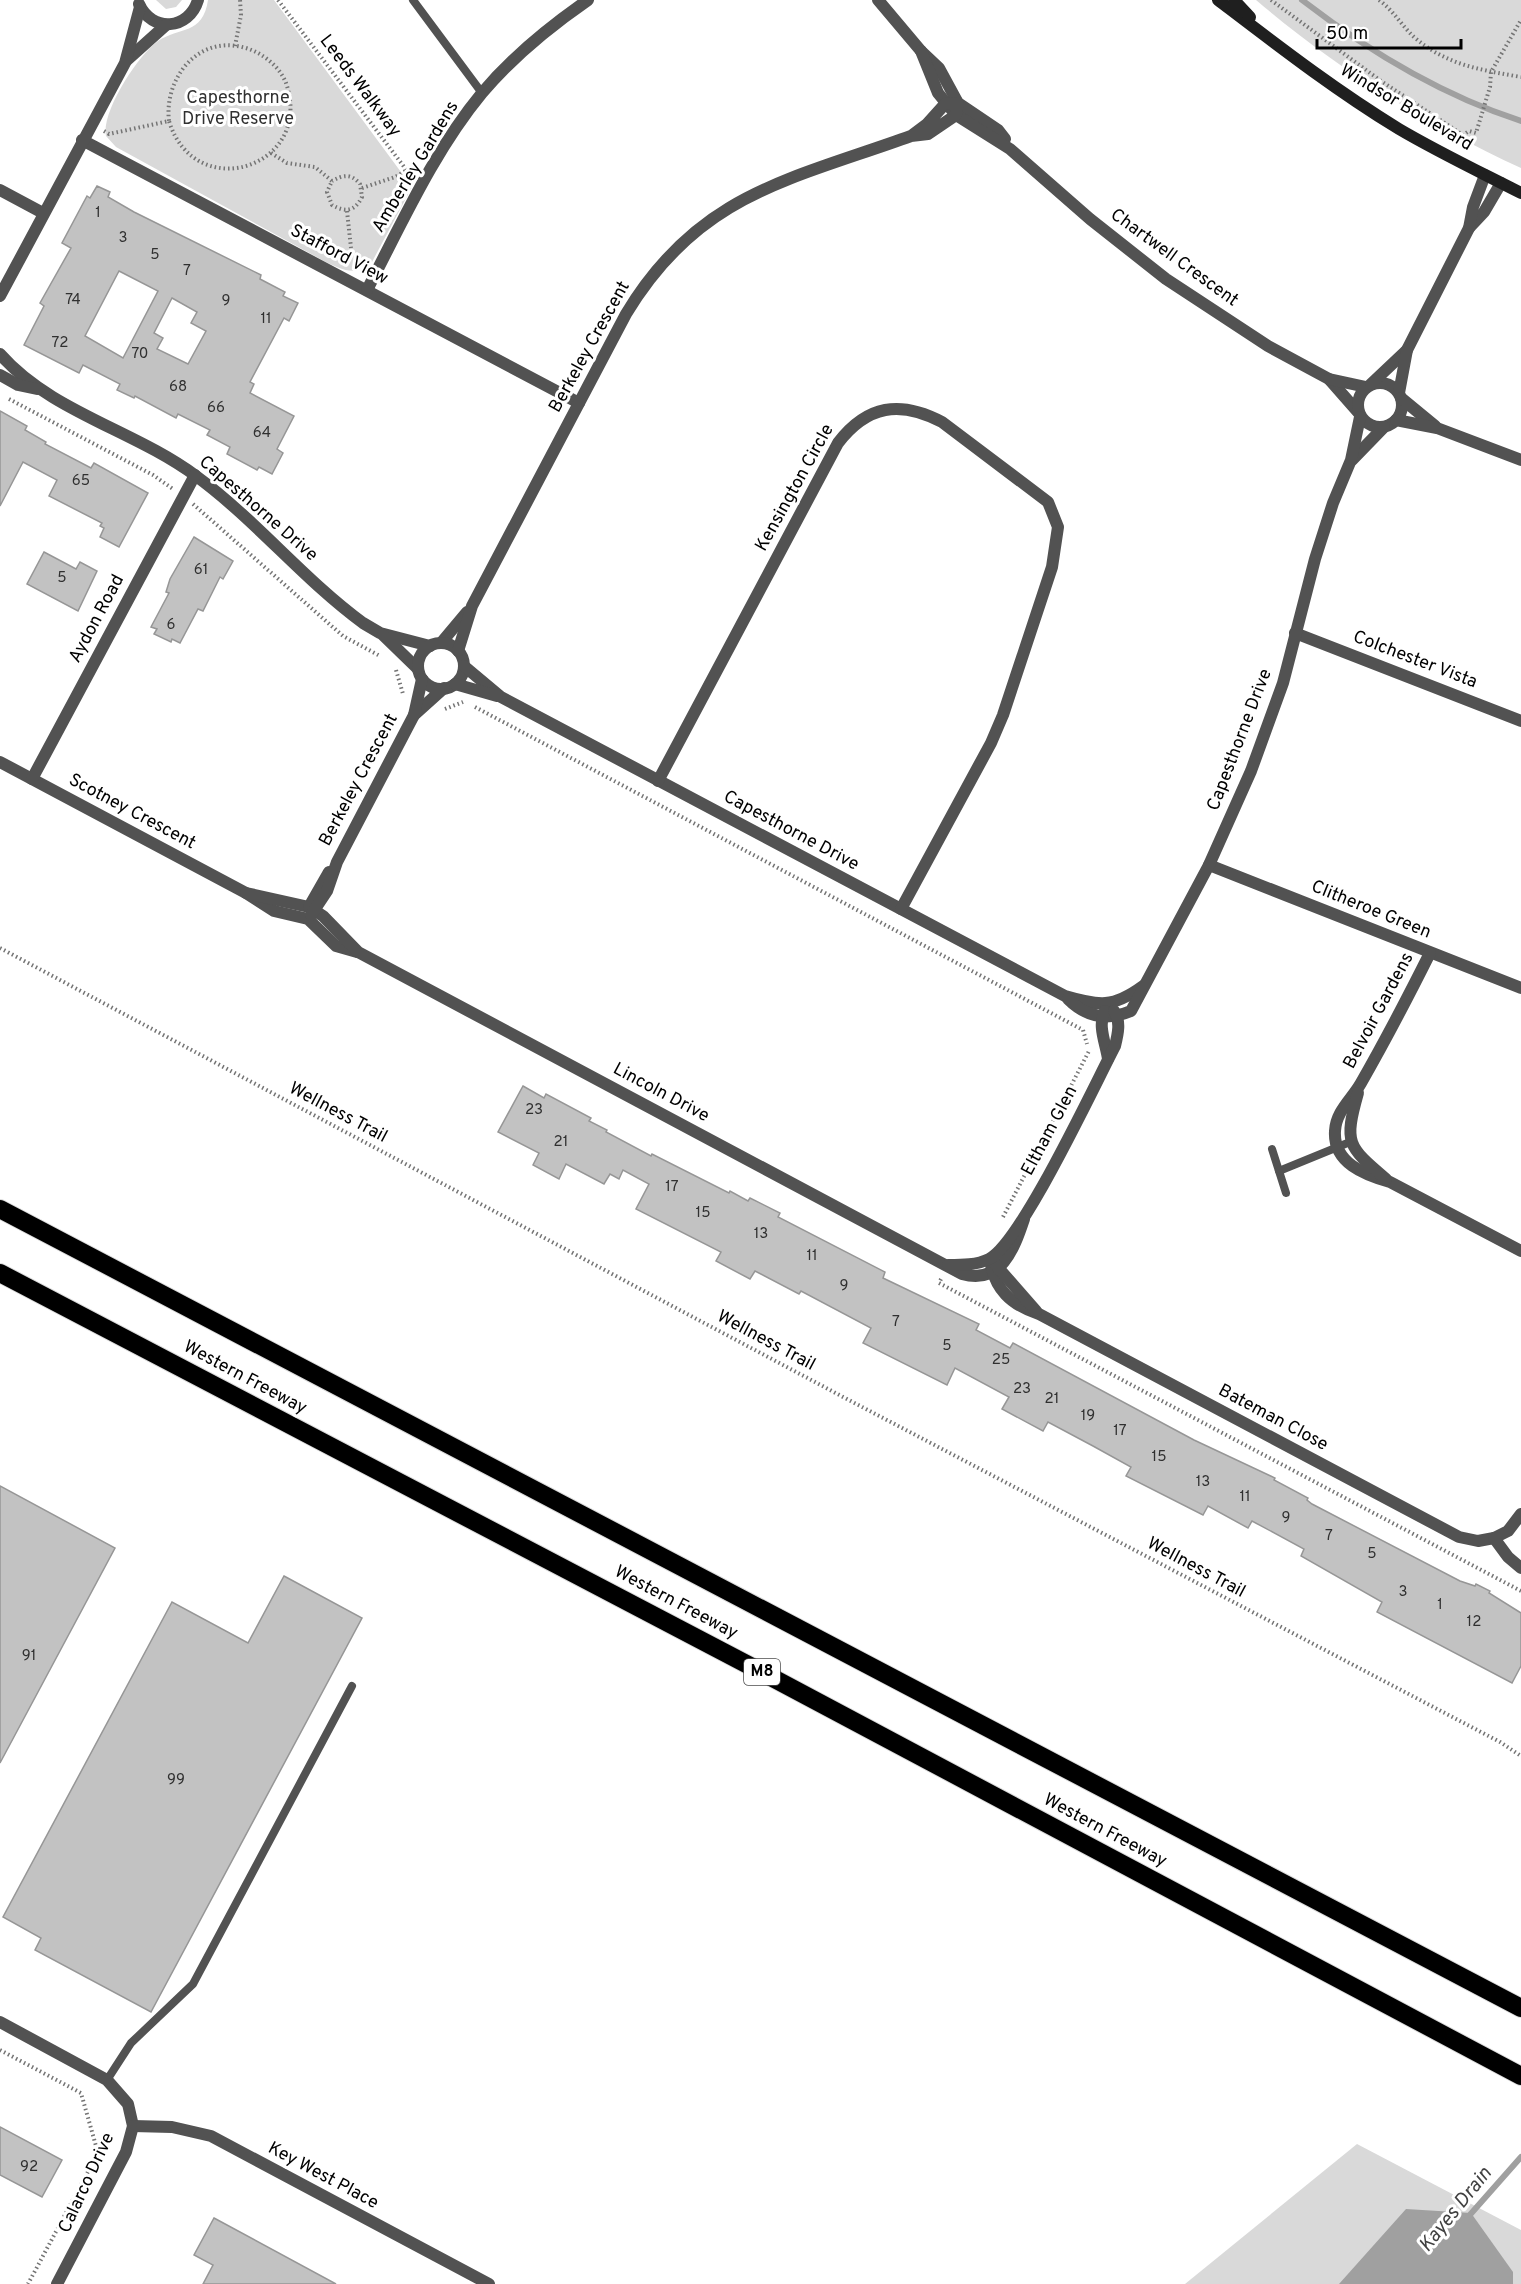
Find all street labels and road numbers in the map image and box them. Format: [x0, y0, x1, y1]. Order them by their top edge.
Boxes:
street label: Leeds Walkway [314, 30, 406, 142]
street label: Windsor Boulevard [1335, 59, 1477, 157]
street label: Amberley Gardens [368, 97, 464, 237]
street label: Chartwell Crescent [1105, 204, 1243, 312]
street label: Stafford View [286, 220, 392, 290]
street label: Berkeley Crescent [544, 277, 636, 417]
street label: Kensington Circle [750, 420, 840, 556]
street label: Capesthorne Drive [194, 451, 322, 567]
street label: Aydon Road [64, 571, 130, 667]
street label: Colchester Vista [1350, 626, 1480, 694]
street label: Capesthorne Drive [1202, 666, 1278, 814]
street label: Berkeley Crescent [314, 710, 404, 850]
street label: Scotney Crescent [64, 769, 200, 855]
street label: Capesthorne Drive [719, 786, 863, 876]
street label: Clitheroe Green [1308, 875, 1434, 945]
street label: Belvoir Gardens [1339, 949, 1419, 1073]
street label: Lincoln Drive [609, 1058, 713, 1128]
street label: Wellness Trail [285, 1077, 391, 1149]
street label: Eltham Glen [1017, 1082, 1083, 1180]
street label: Wellness Trail [713, 1305, 819, 1377]
street label: Western Freeway [179, 1336, 311, 1420]
street label: Bateman Close [1214, 1379, 1332, 1457]
street label: Wellness Trail [1143, 1532, 1249, 1604]
street label: Western Freeway [610, 1561, 742, 1645]
road number: M8 [744, 1659, 780, 1685]
street label: Western Freeway [1039, 1789, 1171, 1873]
street label: Calarco Drive [54, 2129, 120, 2237]
street label: Key West Place [264, 2137, 382, 2215]

